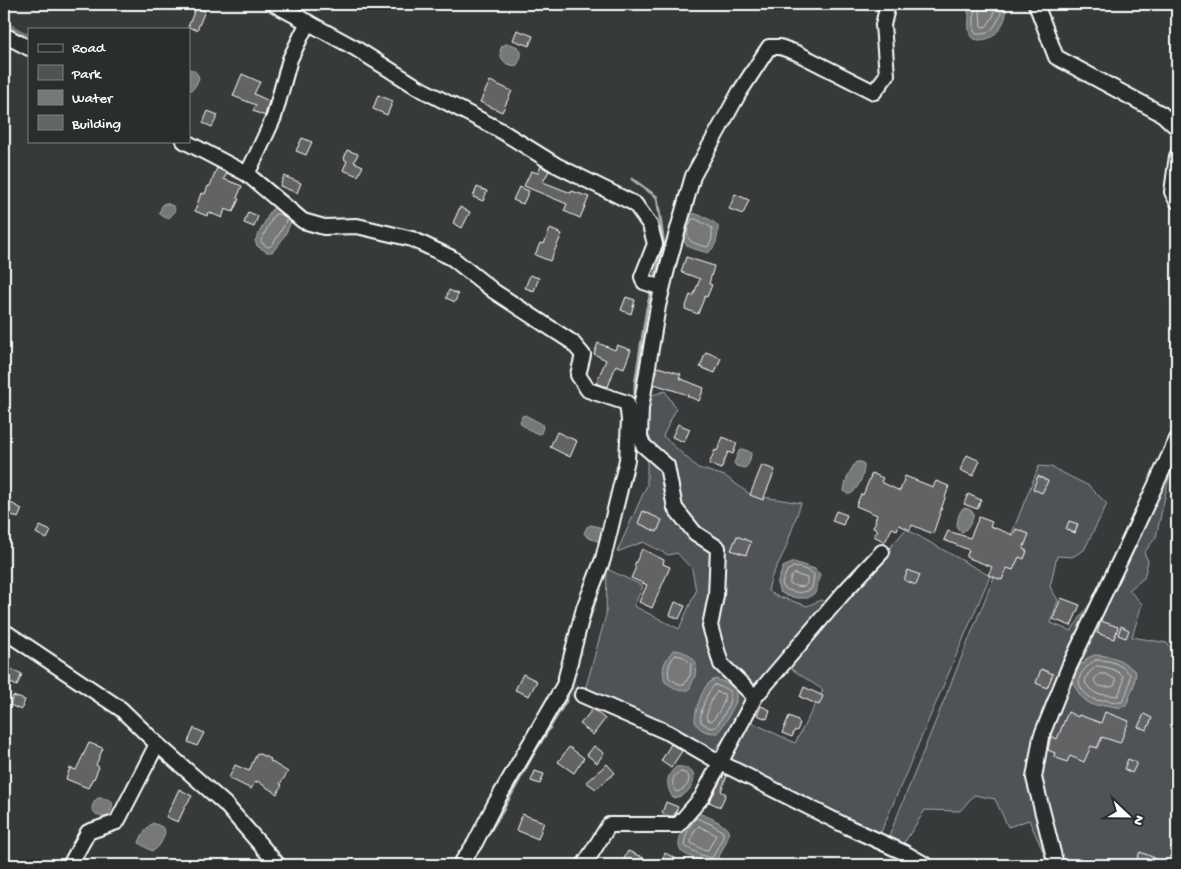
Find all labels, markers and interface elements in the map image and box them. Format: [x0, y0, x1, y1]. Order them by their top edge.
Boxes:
legend [28, 28, 190, 142]
text: Road [72, 40, 106, 58]
text: Park [71, 66, 102, 84]
text: Water [72, 90, 114, 108]
text: Building [71, 116, 121, 134]
north arrow [1104, 792, 1154, 842]
text: N [1128, 813, 1147, 827]

